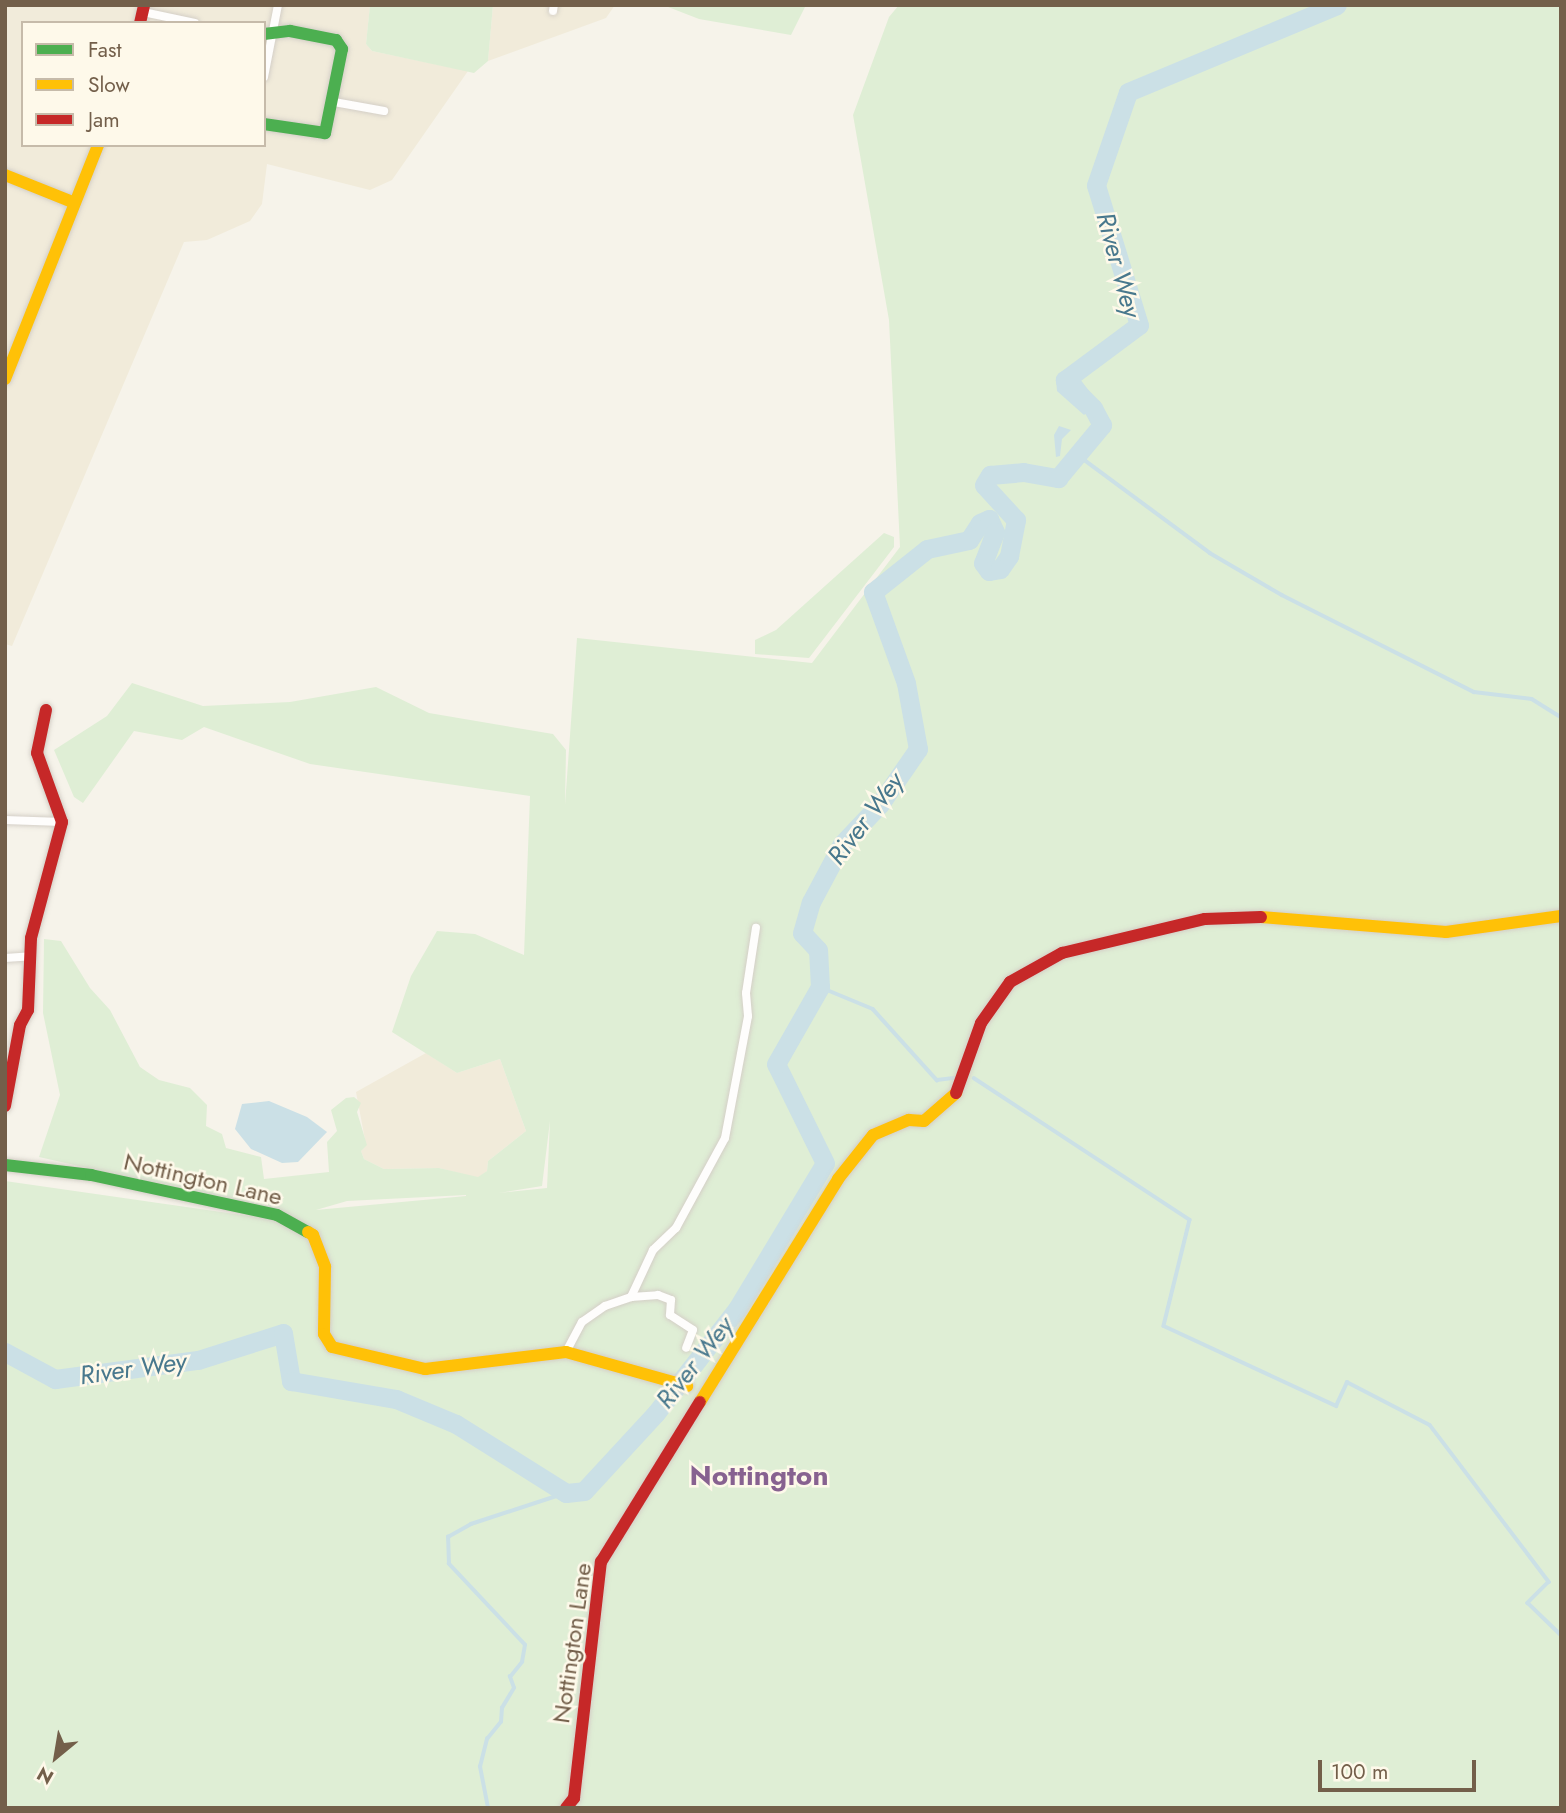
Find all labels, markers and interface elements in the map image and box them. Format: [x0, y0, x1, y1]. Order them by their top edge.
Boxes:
legend [21, 21, 266, 147]
text: Fast [88, 35, 121, 65]
text: Slow [88, 70, 130, 100]
text: Jam [88, 105, 120, 135]
water label: River Wey [1089, 209, 1147, 321]
water label: River Wey [821, 767, 911, 871]
street label: Nottington Lane [121, 1147, 285, 1211]
water label: River Wey [650, 1311, 740, 1415]
water label: River Wey [78, 1346, 188, 1392]
district label: Nottington [690, 1459, 828, 1493]
street label: Nottington Lane [546, 1561, 598, 1725]
north arrow [21, 1722, 91, 1792]
scale bar [1321, 1746, 1478, 1790]
text: 100 m [1331, 1757, 1388, 1787]
text: N [32, 1760, 59, 1791]

